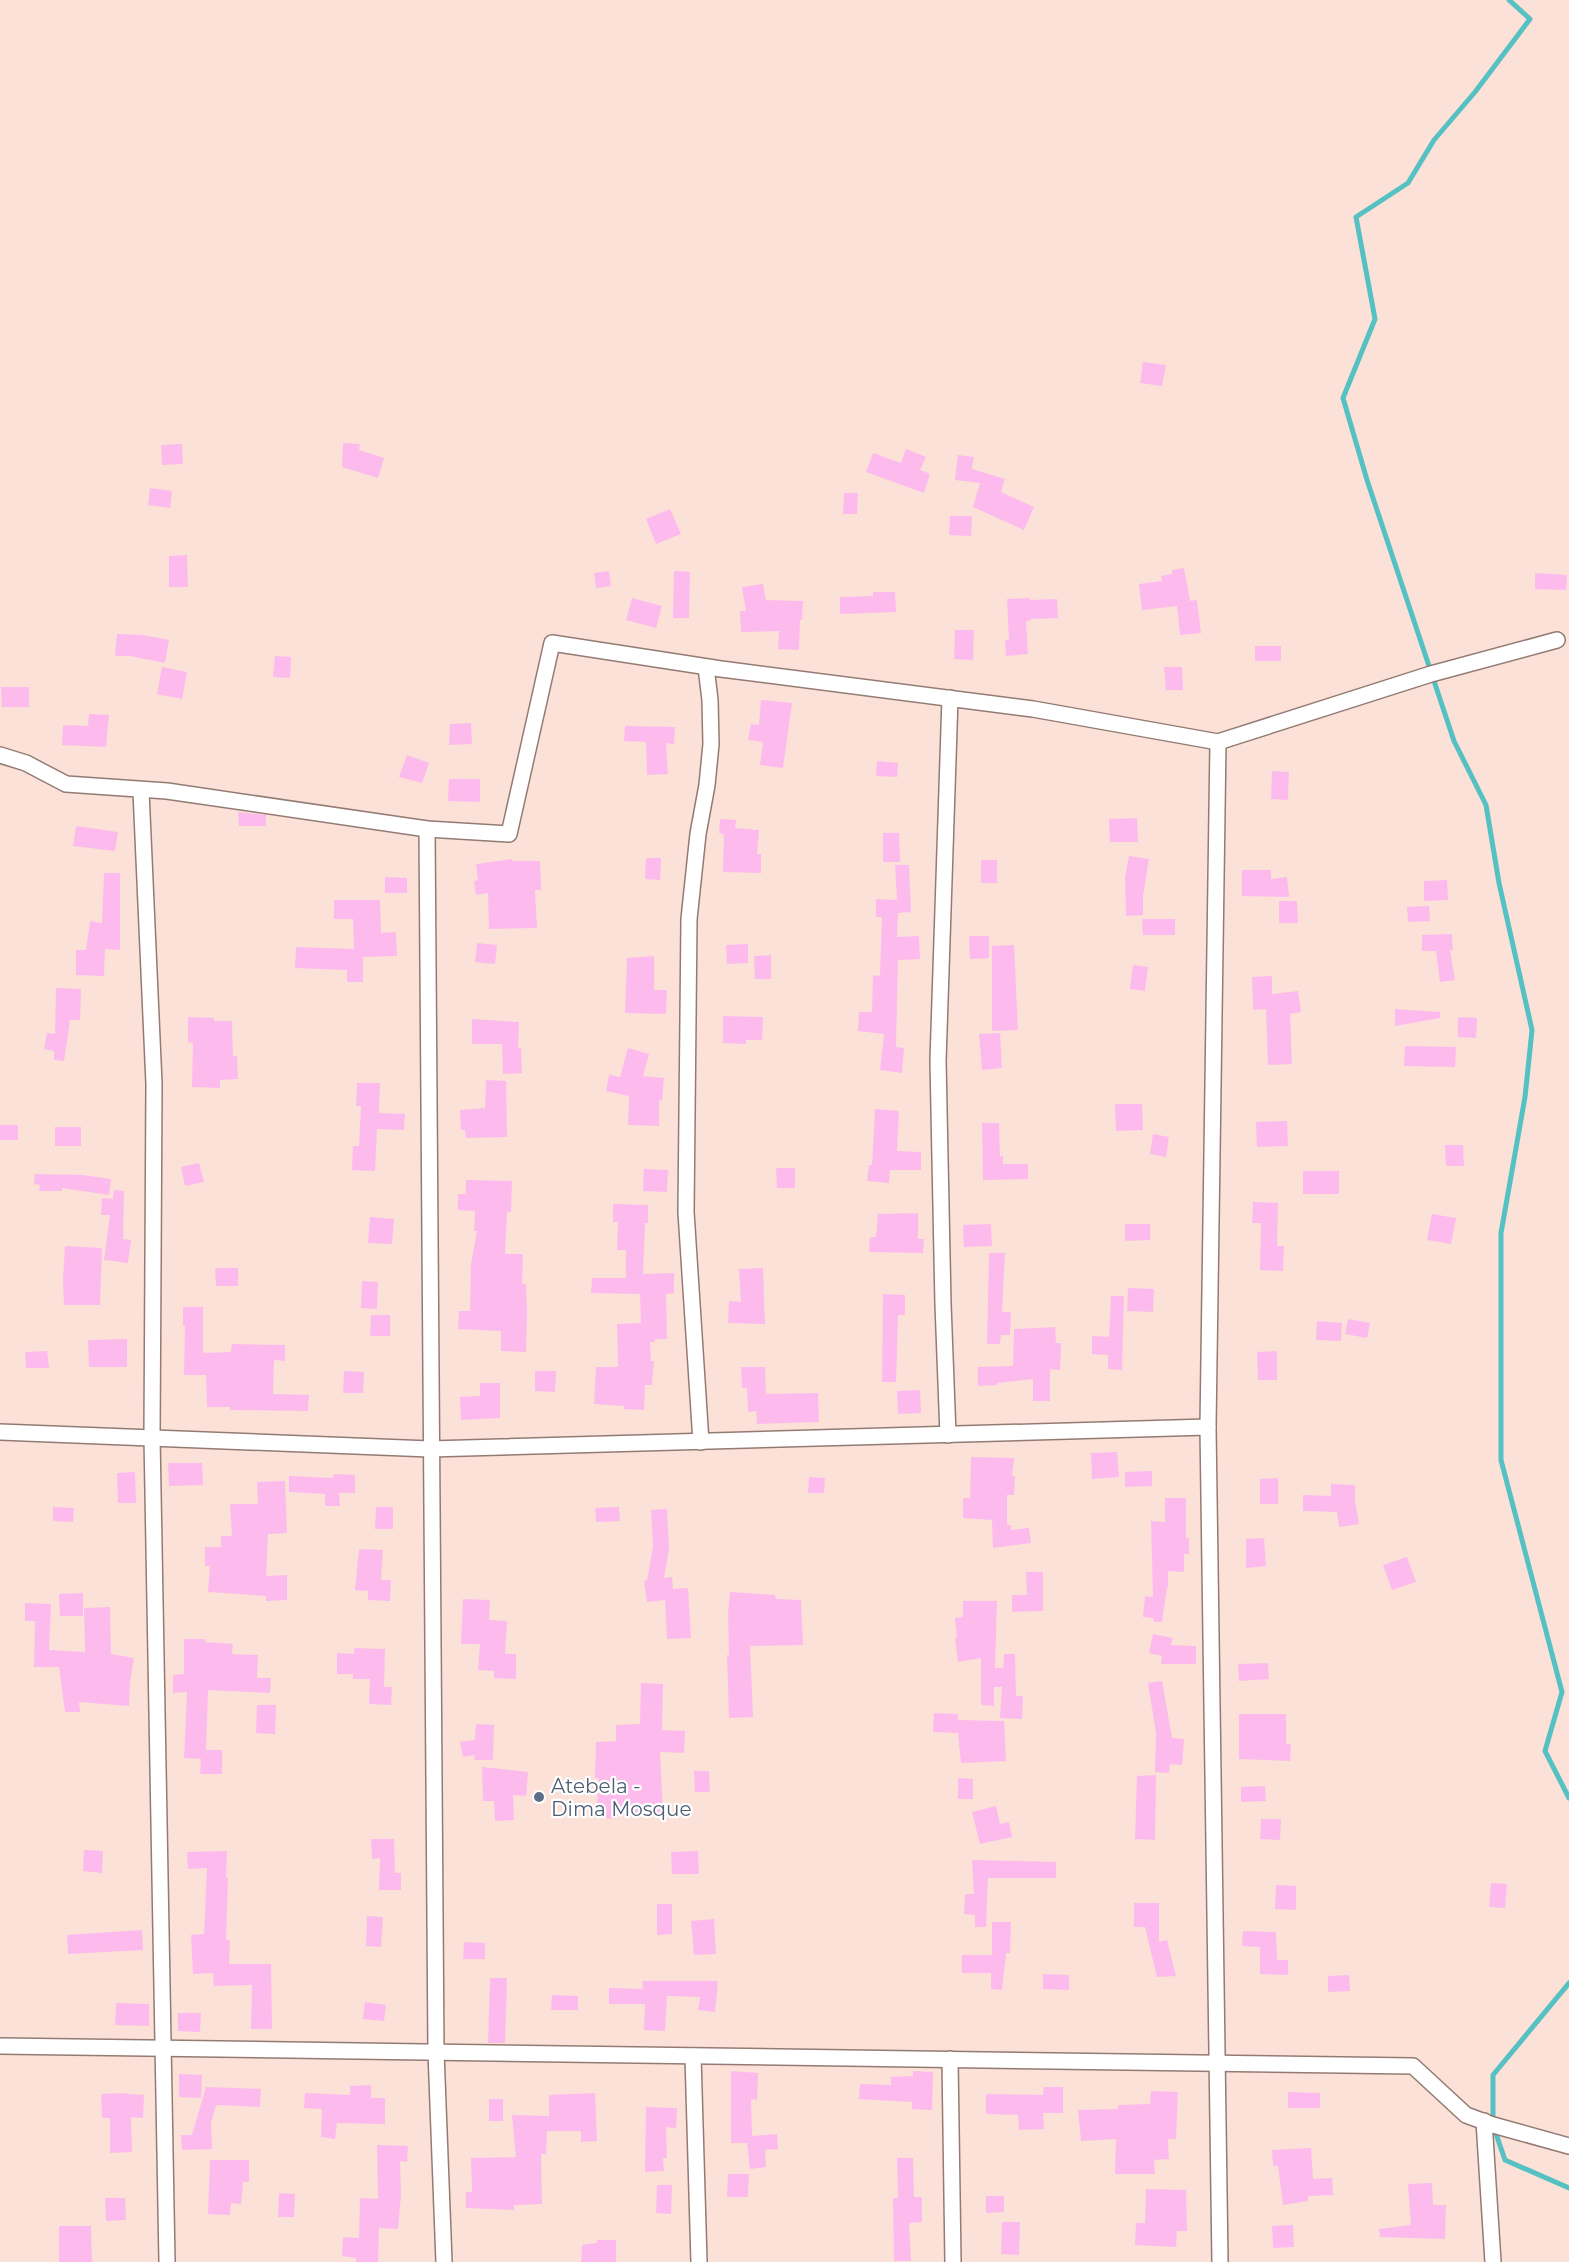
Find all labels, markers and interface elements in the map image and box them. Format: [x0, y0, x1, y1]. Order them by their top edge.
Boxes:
place label: Atebela - Dima Mosque [551, 1774, 692, 1821]
marker: Atebela - Dima Mosque [532, 1790, 546, 1804]

